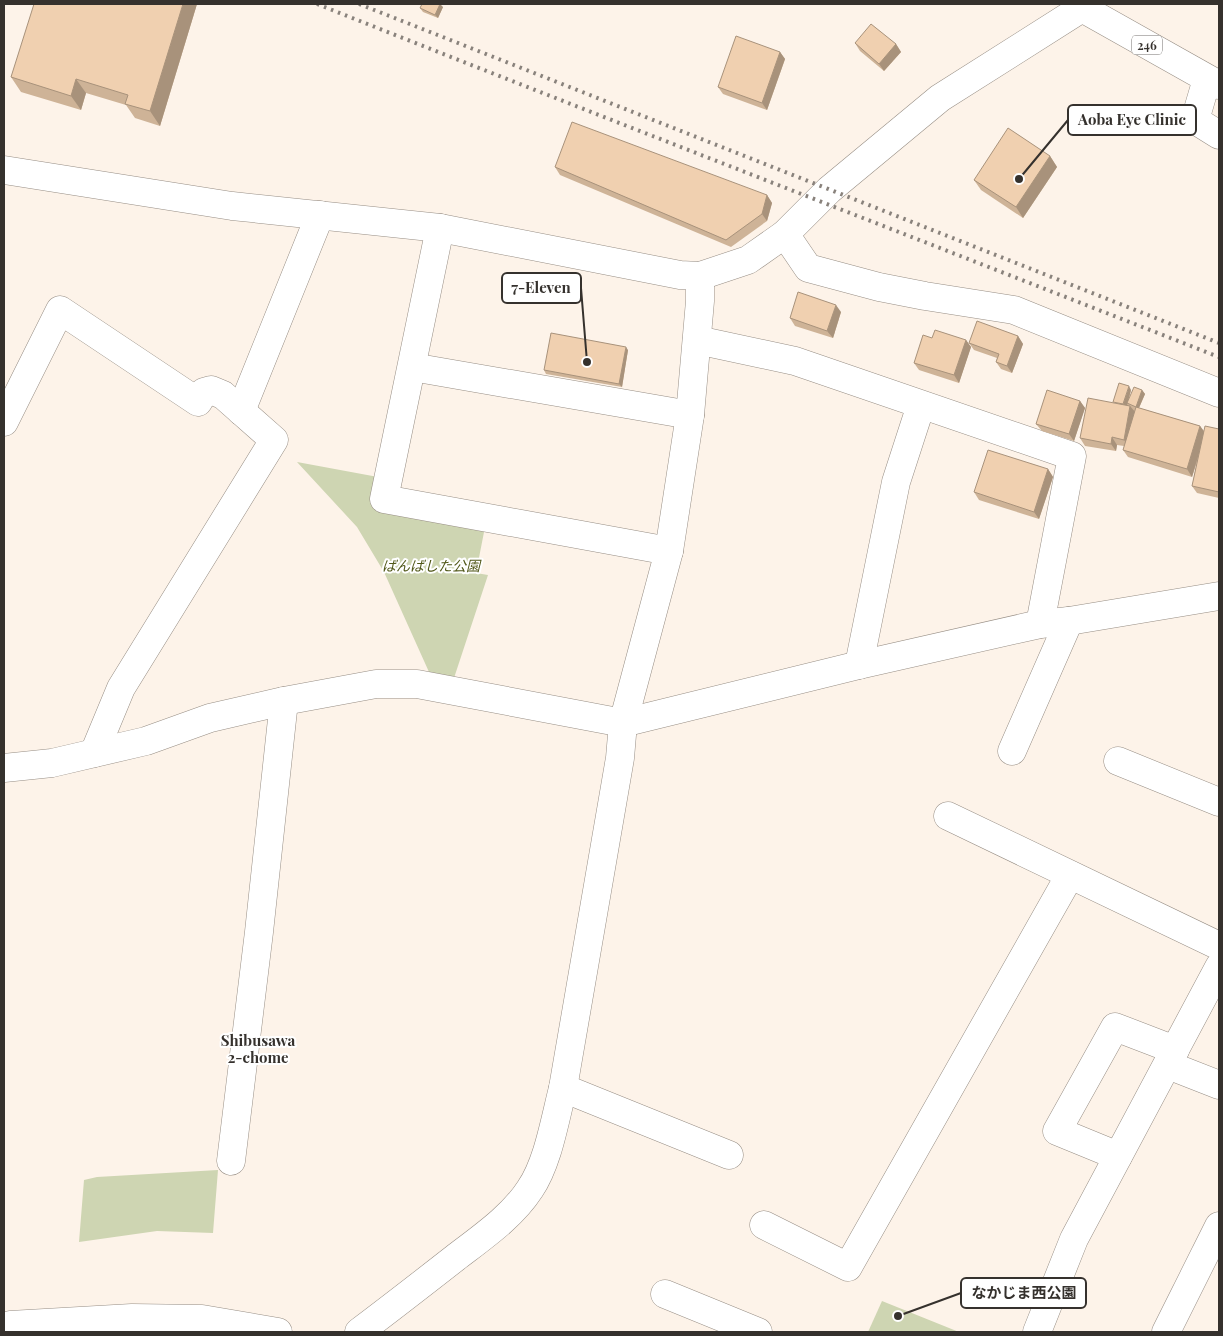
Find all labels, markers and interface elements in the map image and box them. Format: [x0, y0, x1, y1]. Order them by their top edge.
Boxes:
road number: 246 [1132, 36, 1162, 54]
callout: Aoba Eye Clinic [1068, 105, 1196, 135]
text: Aoba Eye Clinic [1077, 109, 1186, 129]
callout: 7-Eleven [502, 273, 581, 303]
text: 7-Eleven [511, 277, 571, 297]
park label: ばんばした公園 [382, 556, 482, 575]
district label: Shibusawa 2-chome [221, 1030, 295, 1067]
callout: なかじま西公園 [961, 1278, 1086, 1308]
text: なかじま西公園 [971, 1282, 1077, 1302]

